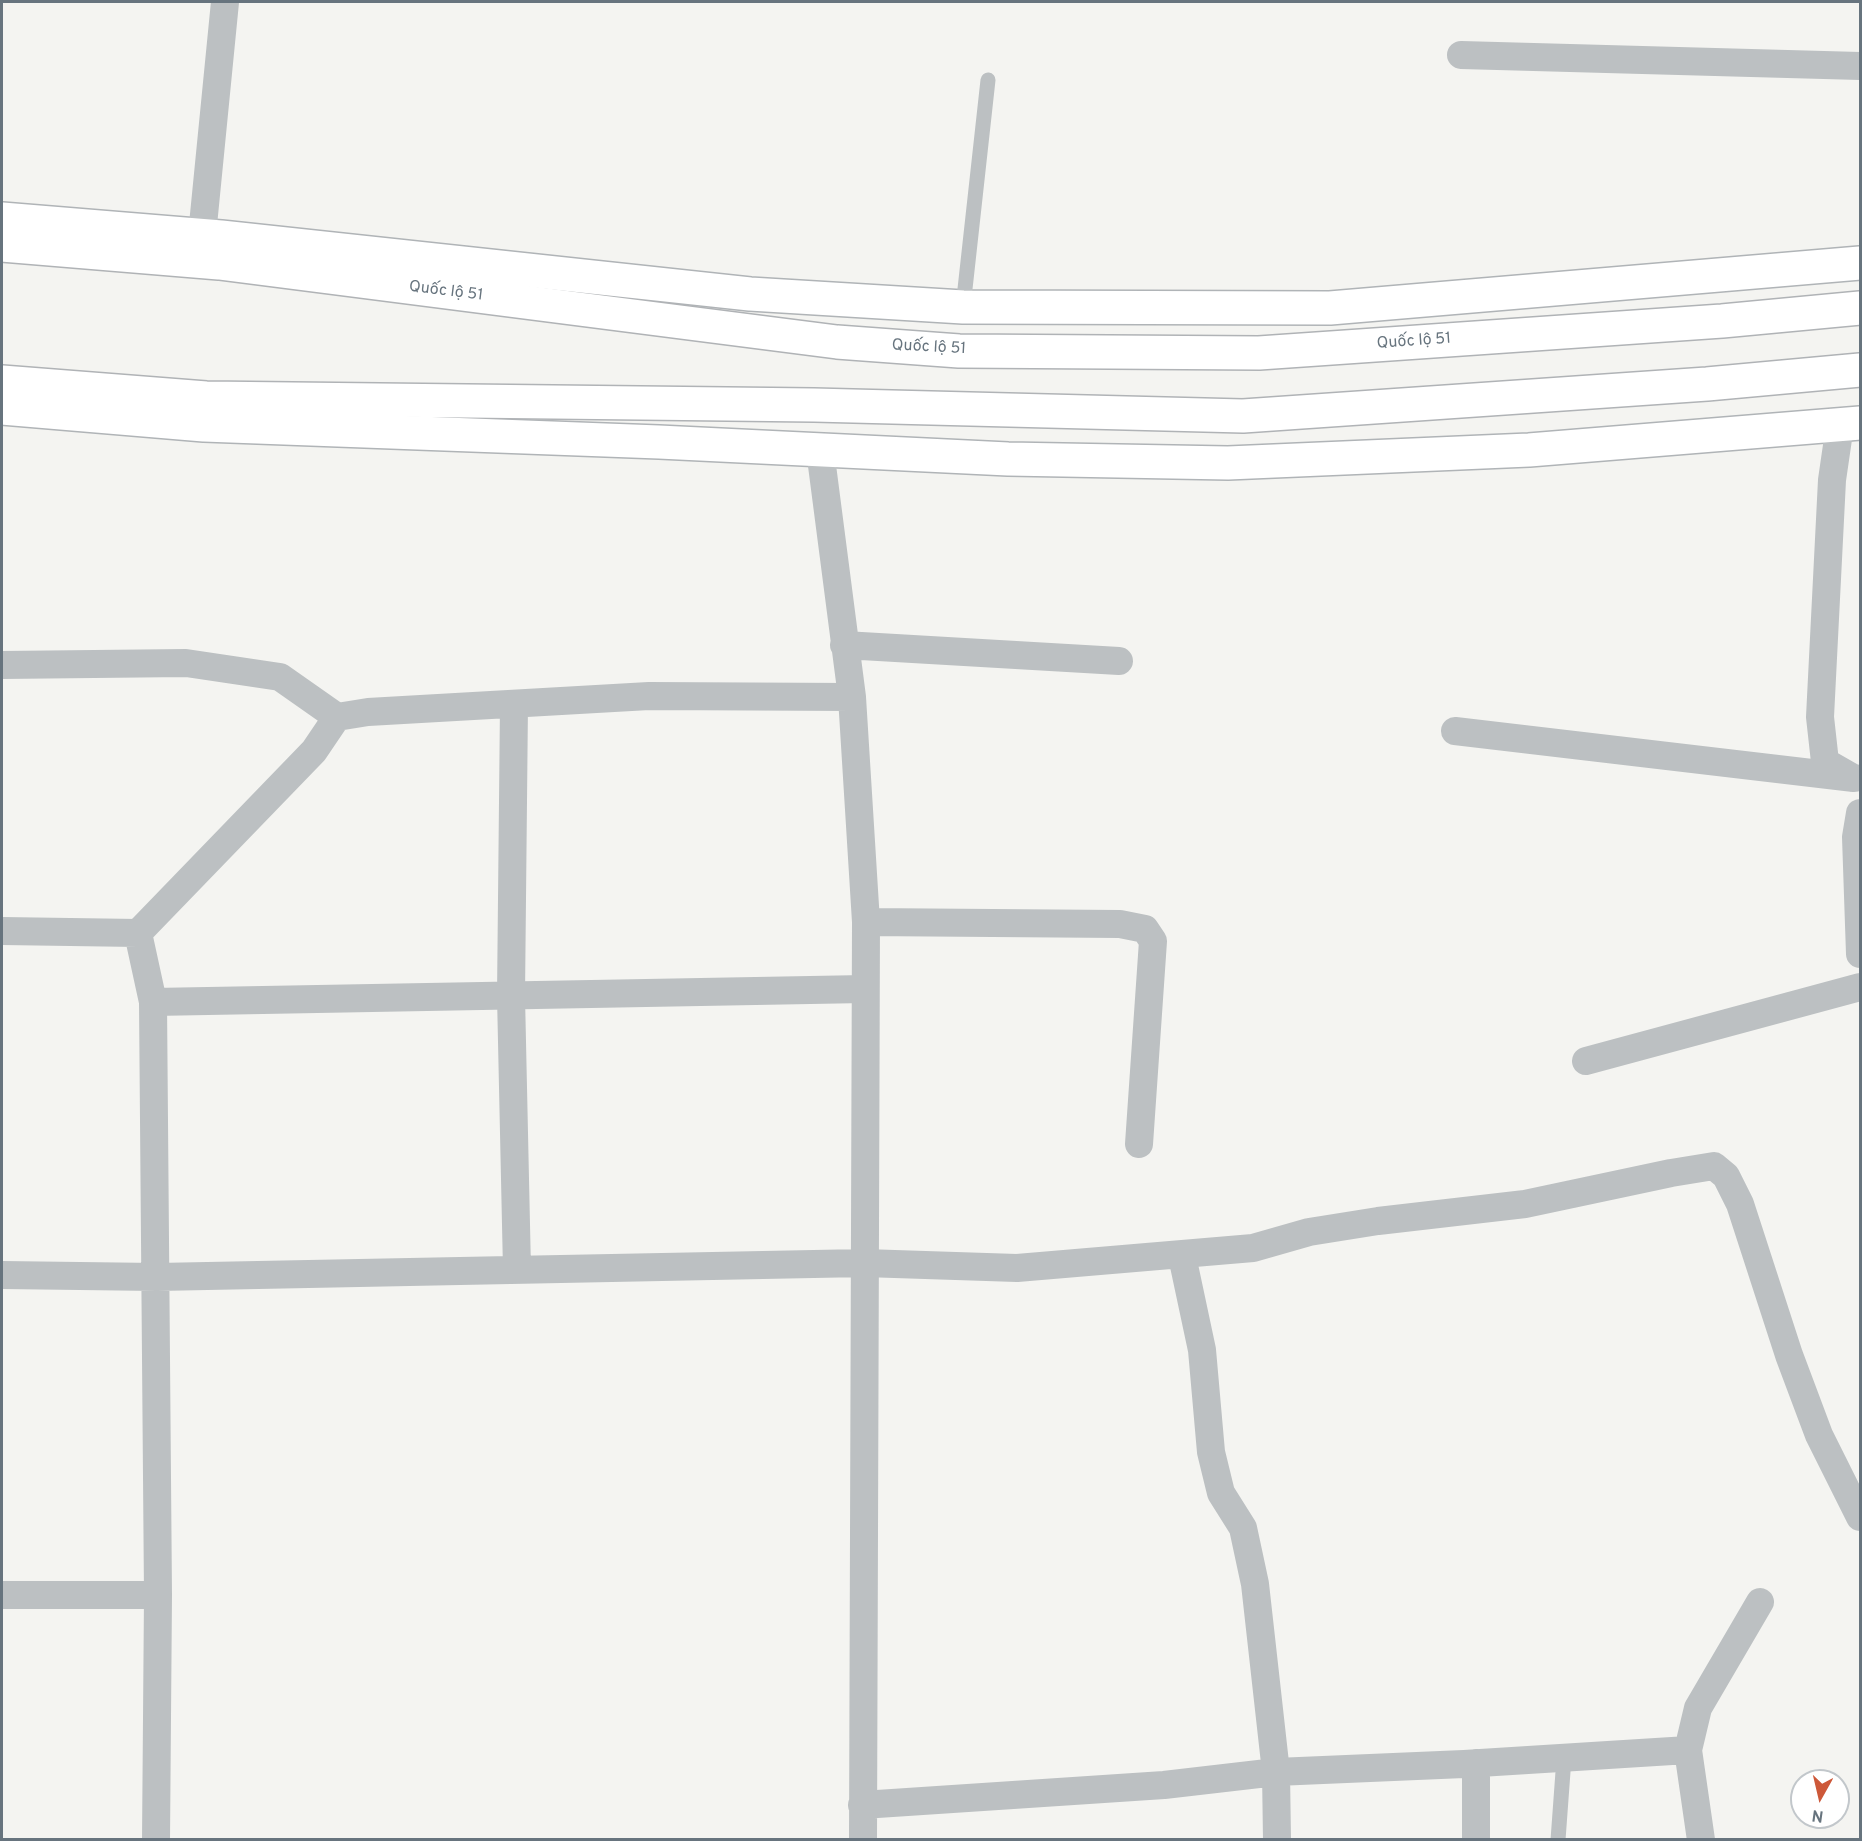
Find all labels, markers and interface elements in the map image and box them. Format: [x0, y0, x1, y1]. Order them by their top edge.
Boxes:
street label: Quốc lộ 51 [408, 278, 484, 306]
street label: Quốc lộ 51 [1376, 330, 1452, 354]
street label: Quốc lộ 51 [891, 336, 967, 360]
north arrow [1790, 1769, 1850, 1829]
text: N [1811, 1804, 1825, 1826]

